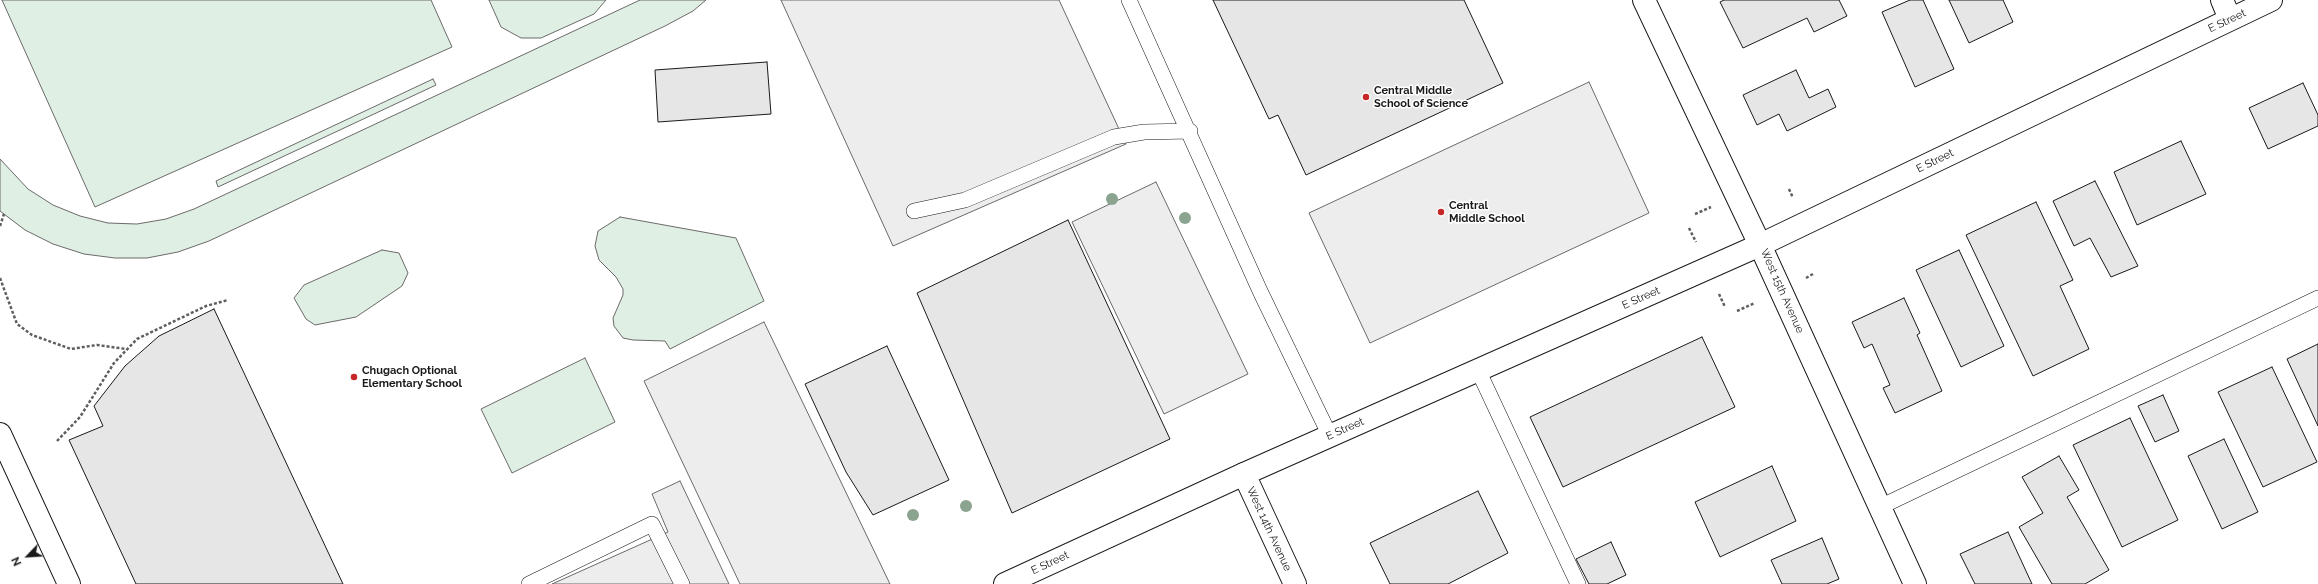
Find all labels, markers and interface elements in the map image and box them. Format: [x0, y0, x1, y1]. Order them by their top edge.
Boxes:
street label: E Street [2206, 7, 2248, 35]
place label: Central Middle School of Science [1374, 84, 1468, 110]
marker: Central Middle School of Science [1361, 92, 1371, 102]
street label: E Street [1914, 146, 1956, 176]
place label: Central Middle School [1449, 199, 1525, 225]
marker: Central Middle School [1436, 207, 1446, 217]
street label: West 15th Avenue [1757, 247, 1807, 335]
street label: E Street [1620, 284, 1662, 312]
place label: Chugach Optional Elementary School [362, 364, 462, 390]
marker: Chugach Optional Elementary School [349, 372, 359, 382]
street label: E Street [1324, 415, 1366, 443]
street label: West 14th Avenue [1244, 485, 1294, 573]
north arrow [8, 536, 48, 576]
street label: E Street [1029, 549, 1071, 577]
text: N [9, 555, 24, 568]

